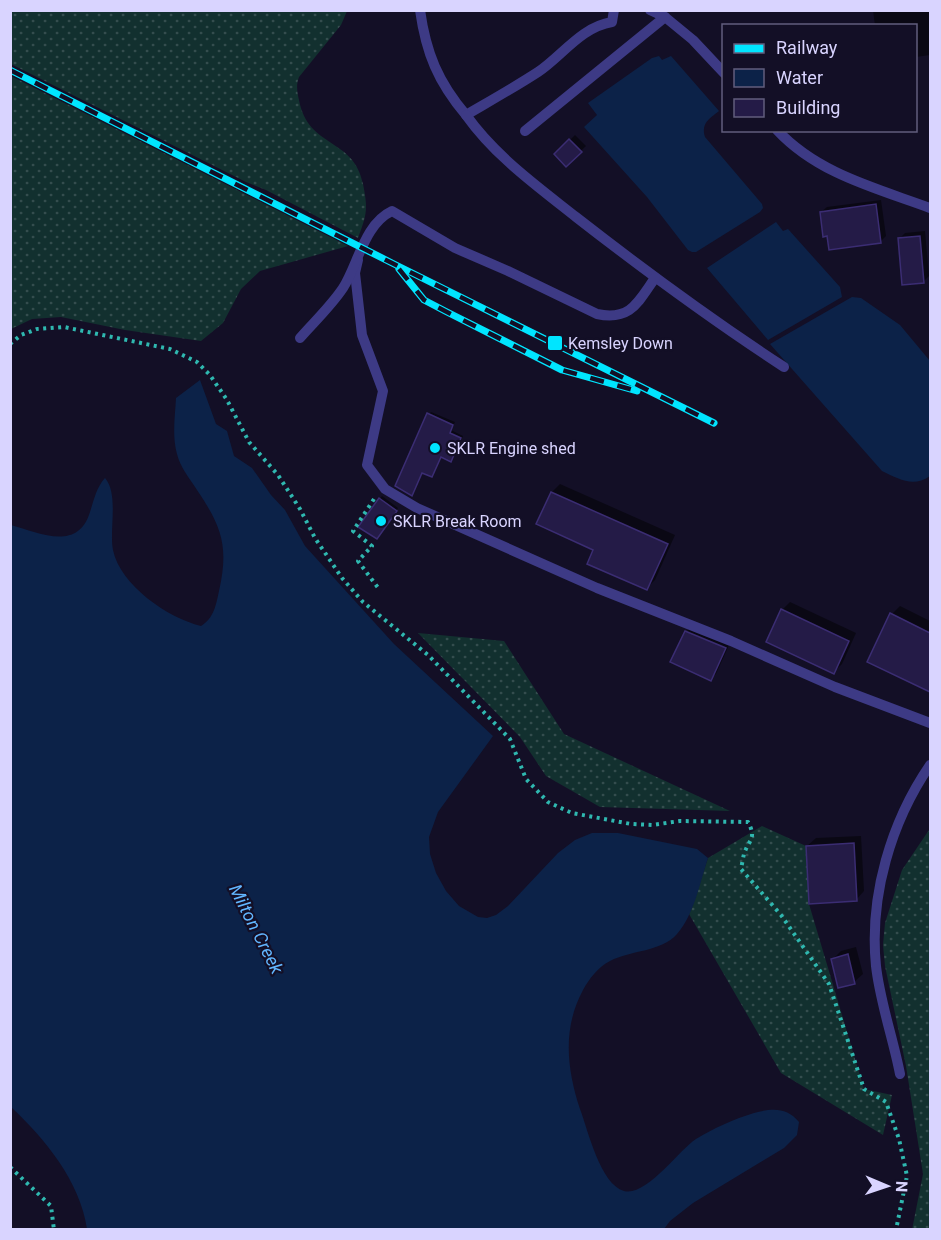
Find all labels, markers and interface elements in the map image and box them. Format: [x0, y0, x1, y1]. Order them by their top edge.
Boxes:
legend [722, 24, 917, 132]
text: Railway [776, 37, 838, 58]
text: Water [776, 67, 823, 88]
text: Building [776, 97, 840, 118]
marker: Kemsley Down [546, 334, 564, 352]
place label: Kemsley Down [568, 334, 673, 353]
place label: SKLR Engine shed [447, 439, 576, 458]
marker: SKLR Engine shed [428, 441, 442, 455]
place label: SKLR Break Room [393, 512, 522, 531]
marker: SKLR Break Room [374, 514, 388, 528]
water label: Milton Creek [225, 880, 289, 978]
north arrow [857, 1156, 917, 1216]
text: N [892, 1181, 911, 1192]

